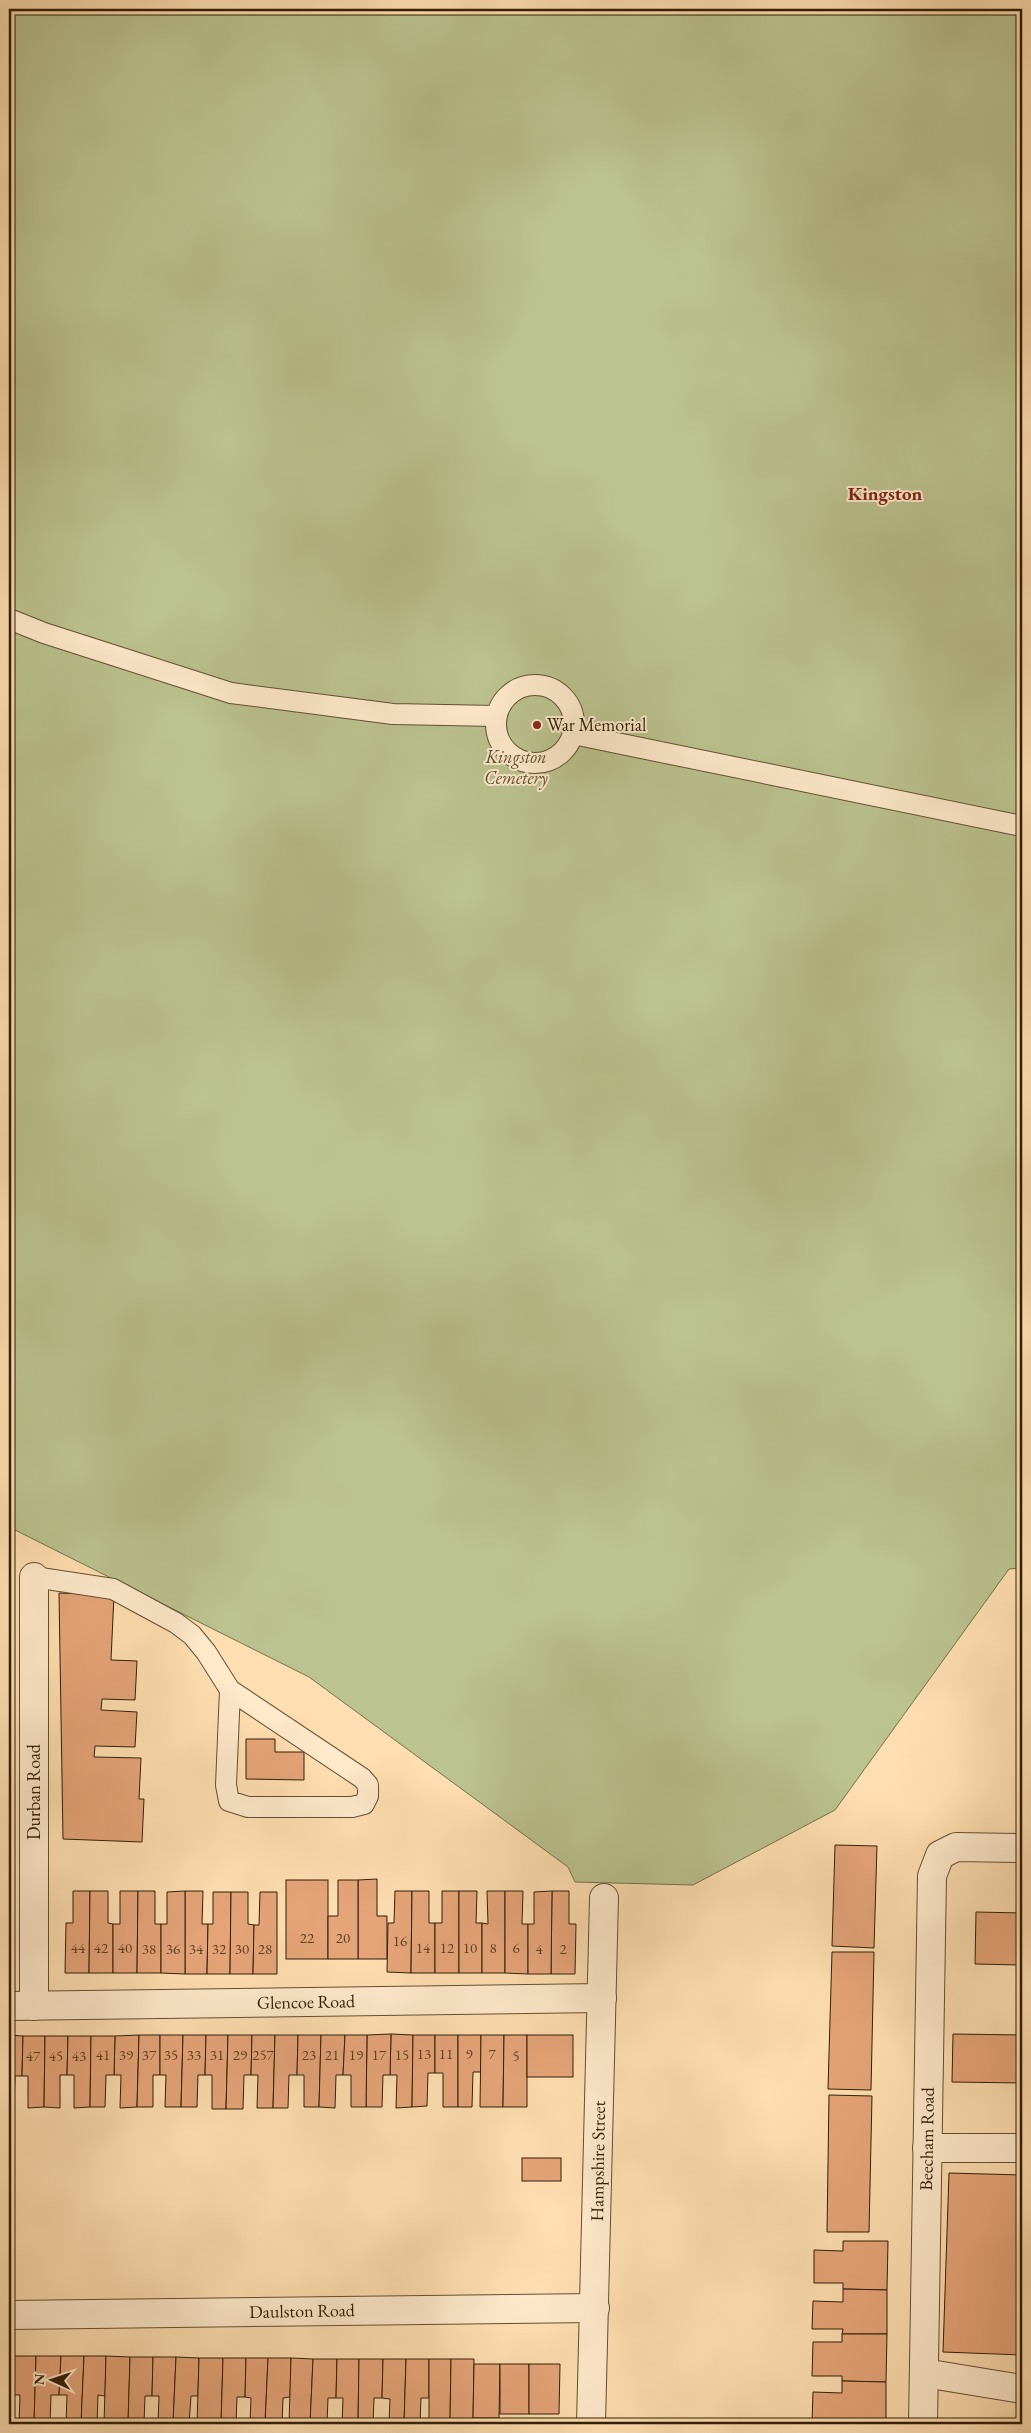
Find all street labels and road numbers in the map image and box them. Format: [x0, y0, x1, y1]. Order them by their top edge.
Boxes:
street label: Durban Road [22, 1743, 45, 1840]
street label: Glencoe Road [257, 1989, 356, 2014]
street label: Beecham Road [914, 2086, 939, 2191]
street label: Hampshire Street [585, 2100, 610, 2222]
street label: Daulston Road [249, 2298, 356, 2323]

